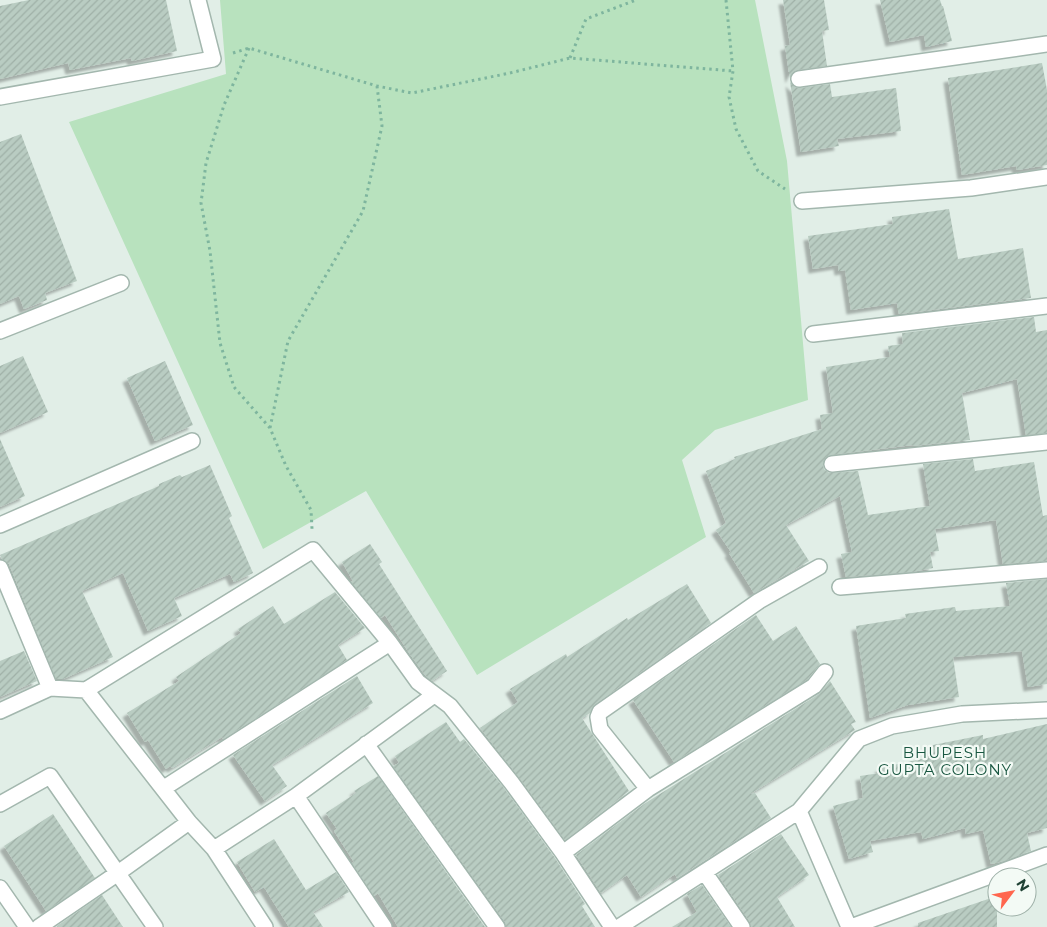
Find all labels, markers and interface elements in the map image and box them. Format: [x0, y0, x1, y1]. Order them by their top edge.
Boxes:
district label: BHUPESH GUPTA COLONY [878, 743, 1012, 779]
north arrow [987, 867, 1037, 917]
text: N [1012, 876, 1034, 895]

